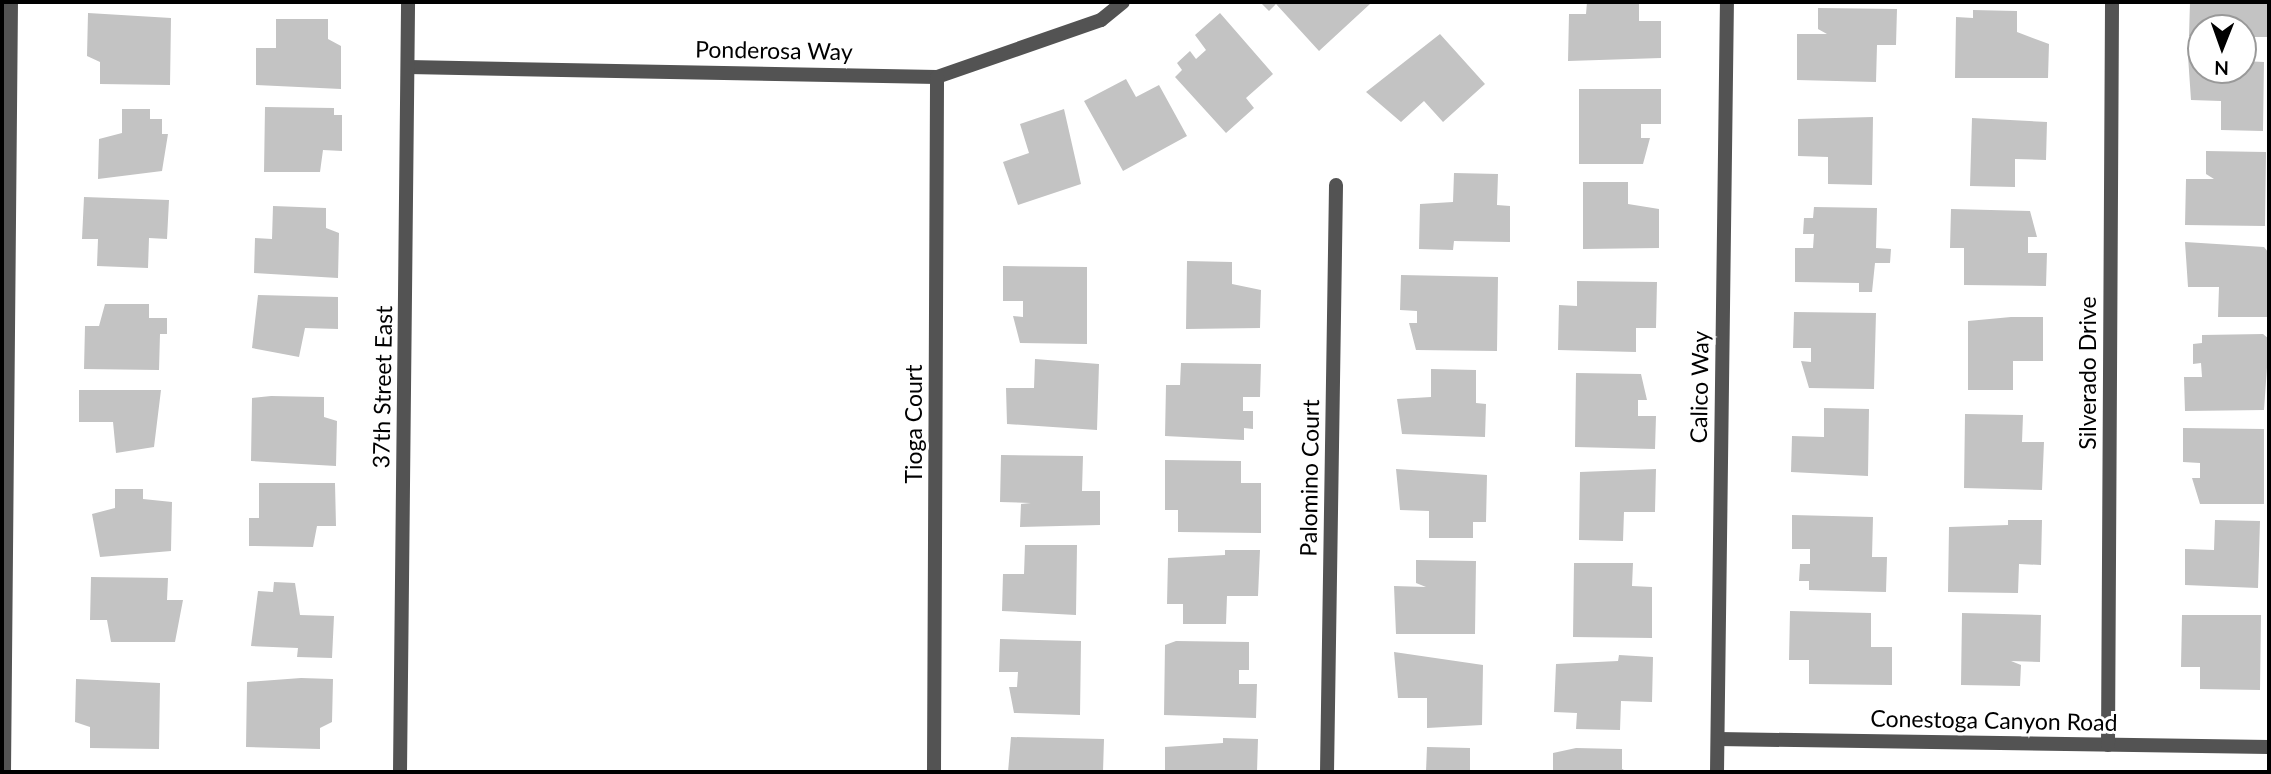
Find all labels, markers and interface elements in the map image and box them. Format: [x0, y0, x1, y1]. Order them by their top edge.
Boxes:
north arrow [2187, 14, 2257, 84]
street label: Ponderosa Way [695, 35, 853, 65]
text: N [2214, 57, 2229, 80]
street label: Silverado Drive [2073, 296, 2101, 450]
street label: 37th Street East [367, 305, 397, 469]
street label: Calico Way [1684, 330, 1714, 444]
street label: Tioga Court [899, 365, 927, 483]
street label: Palomino Court [1294, 399, 1324, 557]
street label: Conestoga Canyon Road [1870, 704, 2118, 736]

